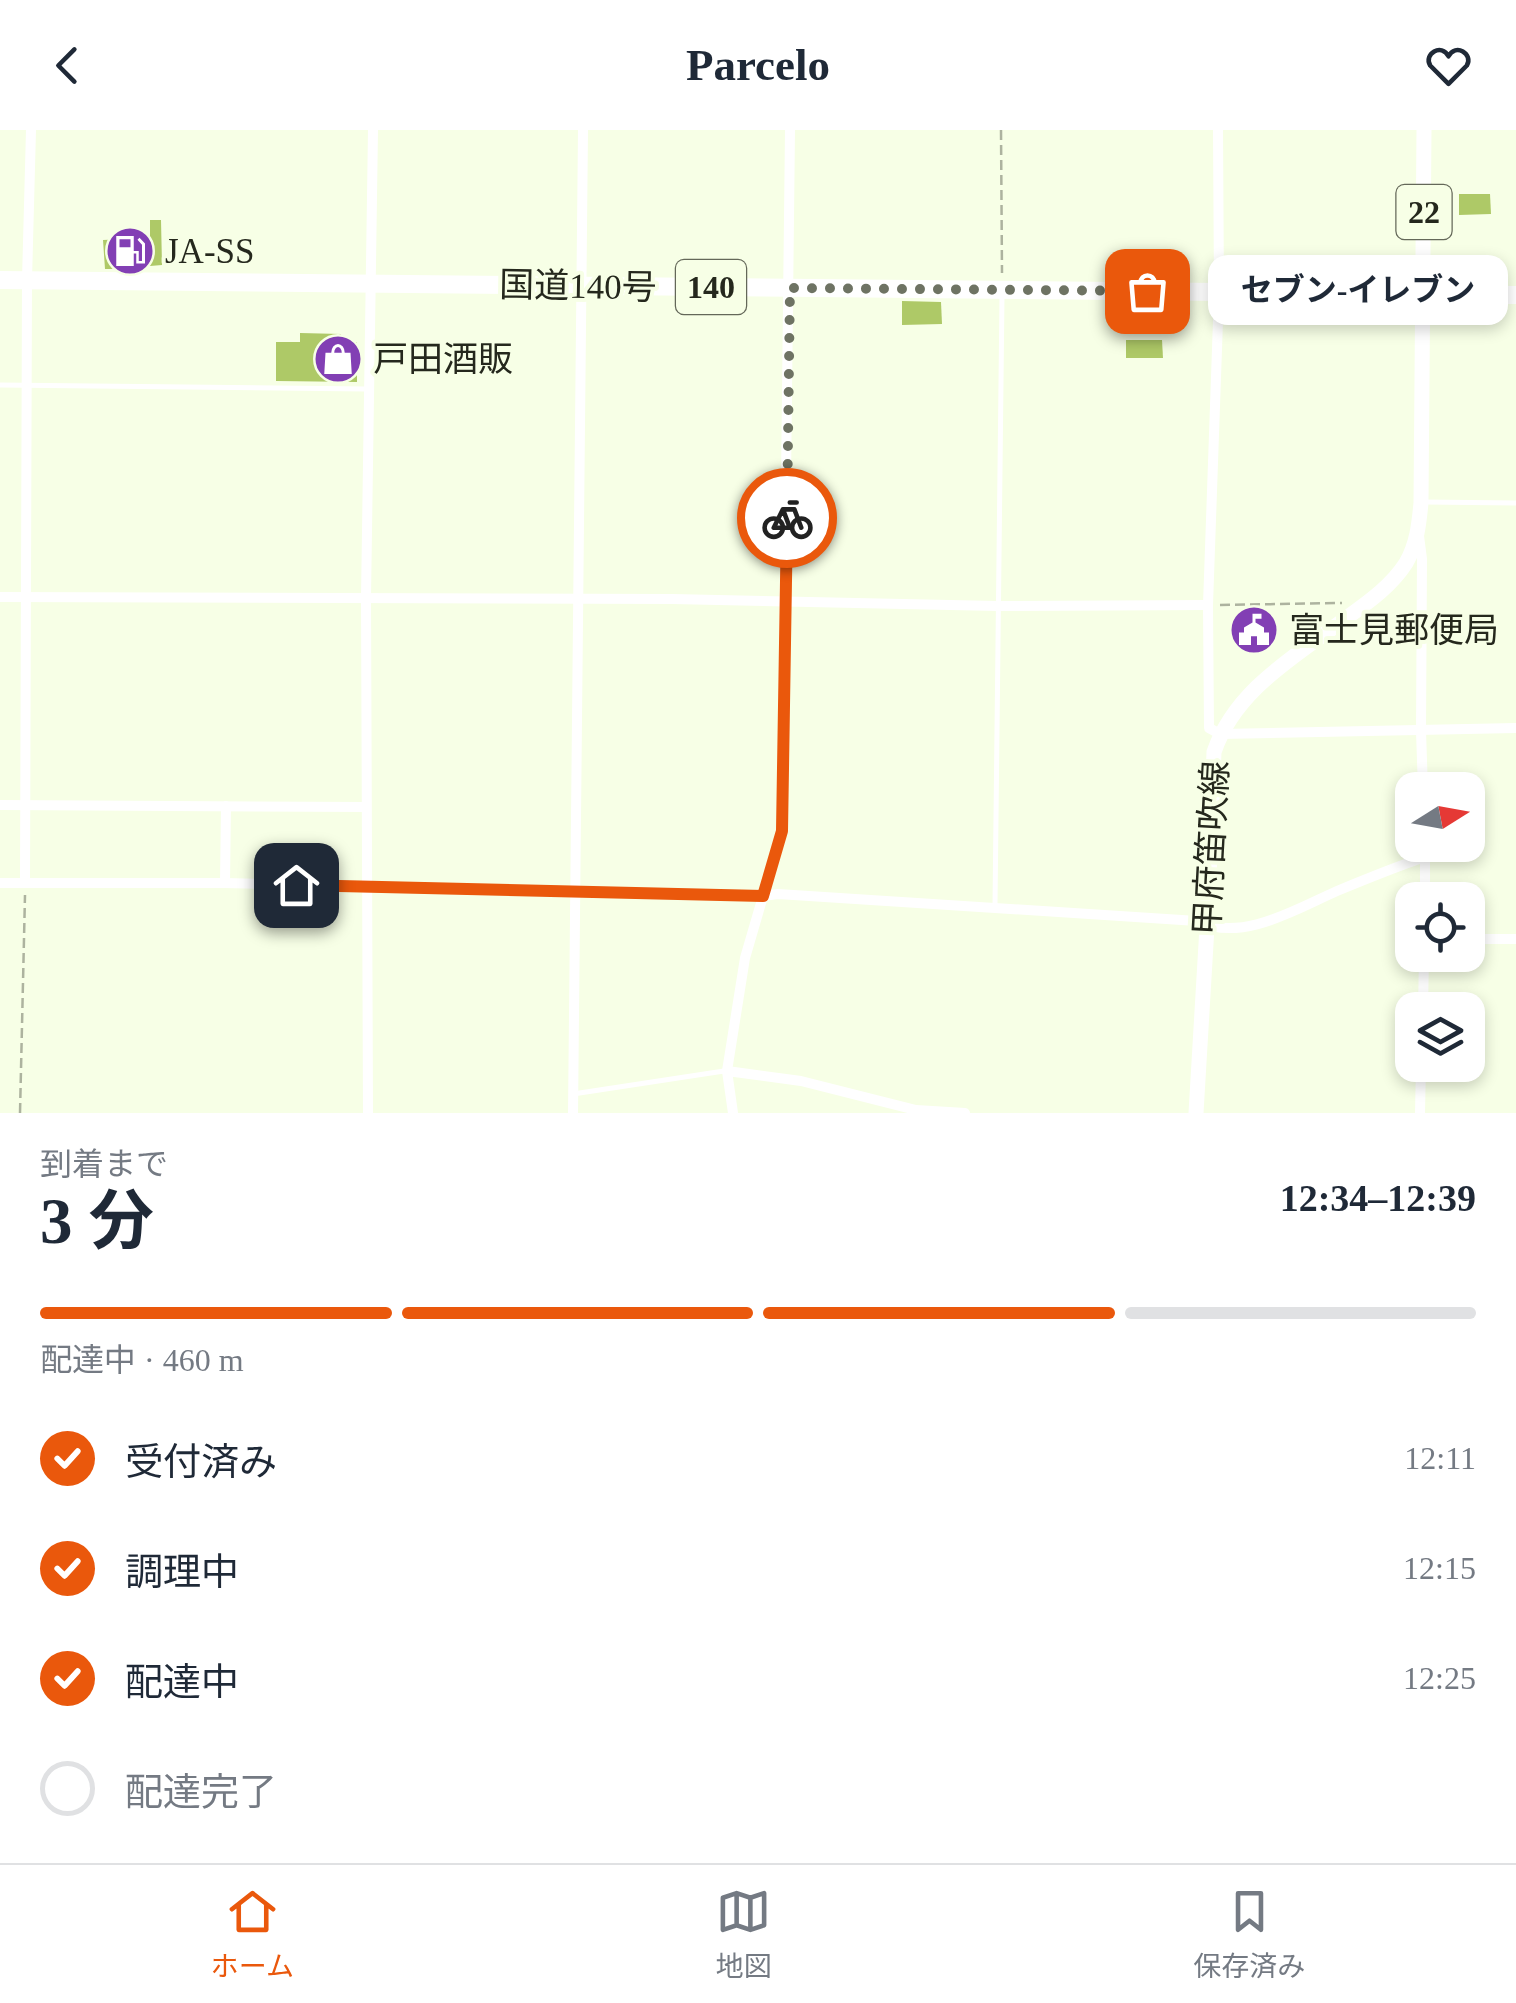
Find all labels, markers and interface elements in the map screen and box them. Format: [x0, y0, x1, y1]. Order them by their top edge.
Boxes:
icon: back [40, 38, 95, 93]
icon: heart [1421, 38, 1476, 93]
text: Parcelo [686, 40, 830, 90]
road number: 22 [1396, 185, 1452, 239]
fuel station icon: JA-SS [104, 225, 156, 277]
place label: JA-SS [165, 232, 254, 271]
pin [1105, 249, 1190, 334]
callout: セブン-イレブン [1207, 256, 1507, 326]
road number: 140 [676, 260, 746, 314]
icon: bag [1120, 264, 1175, 319]
street label: 国道140号 [499, 266, 657, 307]
text: セブン-イレブン [1241, 272, 1475, 308]
shop icon: 戸田酒販 [312, 333, 364, 385]
place label: 戸田酒販 [373, 340, 513, 379]
courier [737, 468, 837, 568]
icon: bike [760, 491, 815, 546]
public building icon: 富士見郵便局 [1228, 604, 1280, 656]
place label: 富士見郵便局 [1289, 611, 1499, 650]
street label: 甲府笛吹線 [1187, 760, 1236, 936]
north arrow [1395, 772, 1485, 862]
map controls [1395, 772, 1485, 1082]
pin [254, 843, 339, 928]
icon: home [269, 858, 324, 913]
button: locate [1395, 882, 1485, 972]
button: layers [1395, 992, 1485, 1082]
text: 到着まで [40, 1146, 168, 1182]
text: 12:34–12:39 [1280, 1177, 1476, 1219]
text: 3 分 [40, 1185, 154, 1257]
text: 配達中 · 460 m [40, 1342, 244, 1378]
icon: check [40, 1431, 95, 1486]
text: 12:11 [1404, 1440, 1476, 1476]
text: 受付済み [125, 1441, 277, 1483]
icon: check [40, 1541, 95, 1596]
text: 12:15 [1403, 1550, 1476, 1586]
text: 調理中 [125, 1551, 239, 1593]
icon: check [40, 1651, 95, 1706]
text: 12:25 [1403, 1660, 1476, 1696]
text: 配達中 [125, 1661, 239, 1703]
text: 配達完了 [125, 1771, 277, 1813]
tab: ホーム [211, 1884, 294, 1984]
tab: 地図 [716, 1884, 772, 1984]
tab: 保存済み [1193, 1884, 1305, 1984]

